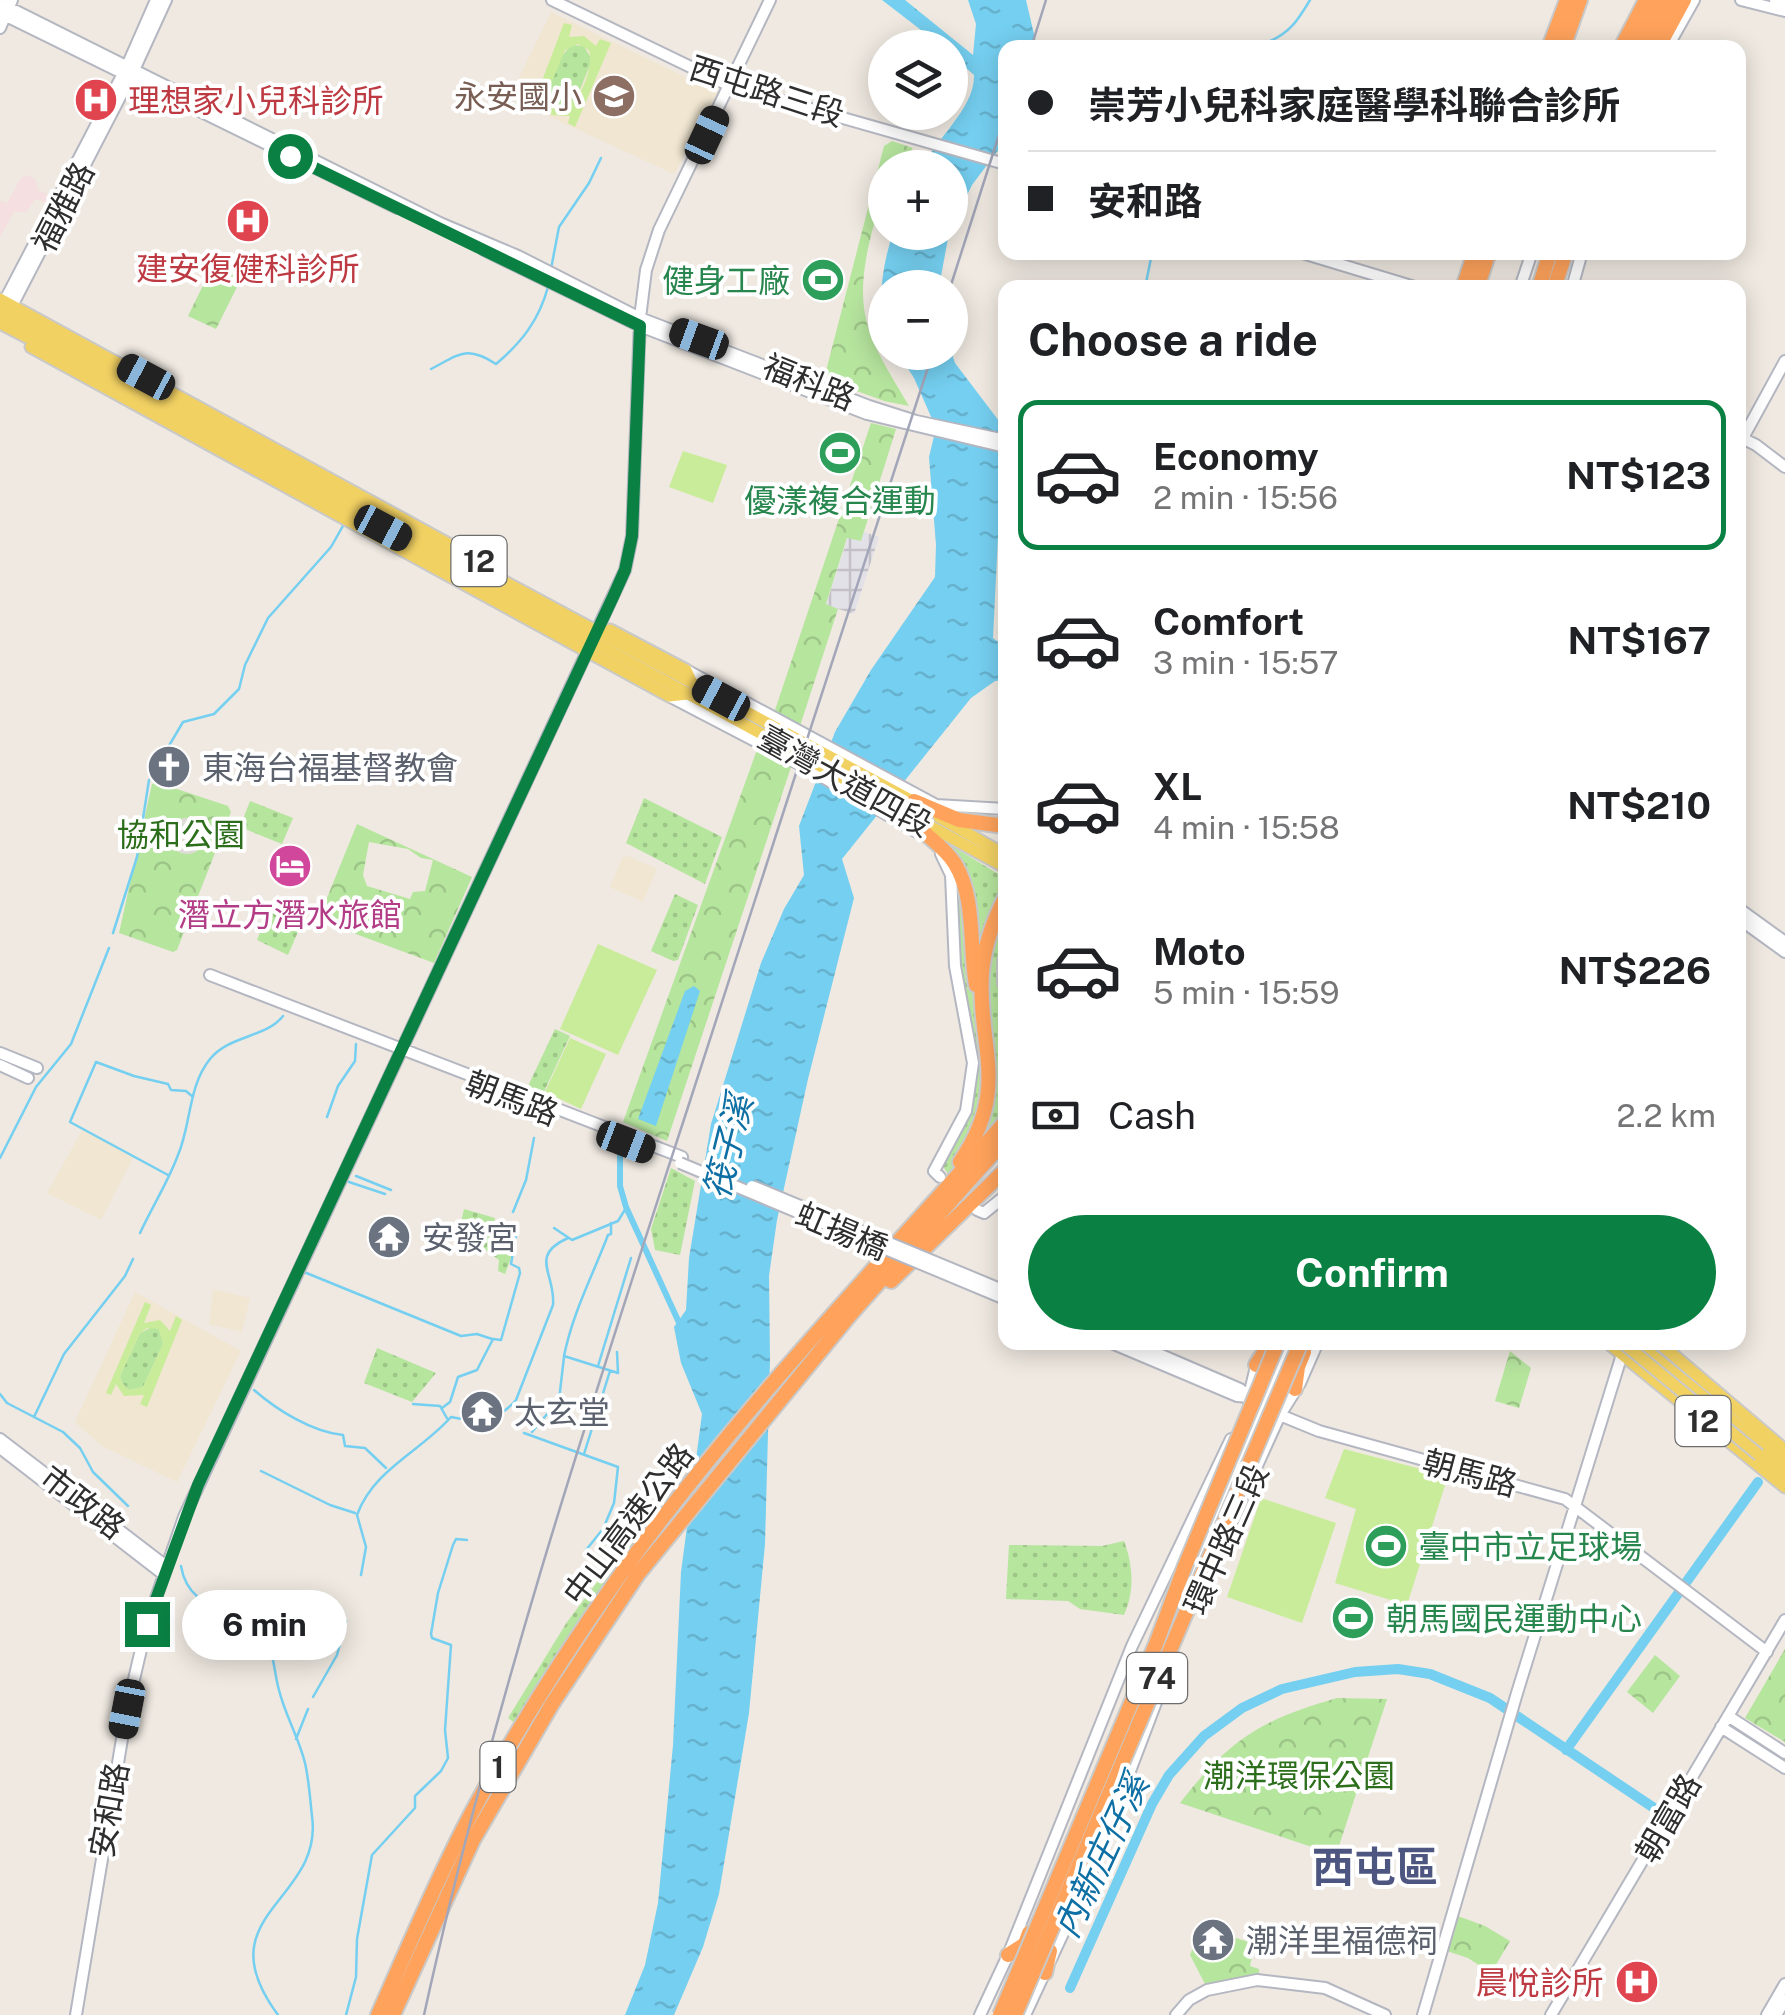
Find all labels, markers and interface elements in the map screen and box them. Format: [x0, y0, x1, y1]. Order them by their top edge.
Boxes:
map controls [868, 30, 968, 370]
button: layers [868, 30, 968, 130]
street label: 西屯路三段 [685, 49, 849, 133]
school or university icon: 永安國小 [591, 73, 637, 119]
hospital icon: 理想家小兒科診所 [73, 77, 119, 123]
place label: 永安國小 [454, 78, 582, 115]
place label: 理想家小兒科診所 [128, 82, 384, 119]
text: 崇芳小兒科家庭醫學科聯合診所 [1088, 83, 1620, 128]
car [681, 101, 733, 169]
route start [268, 134, 313, 179]
button: + [868, 150, 968, 250]
street label: 福雅路 [25, 156, 101, 258]
text: 安和路 [1088, 179, 1202, 224]
hospital icon: 建安復健科診所 [225, 198, 271, 244]
place label: 建安復健科診所 [136, 250, 360, 287]
sports icon: 健身工廠 [800, 257, 846, 303]
place label: 健身工廠 [662, 262, 790, 299]
button: − [868, 270, 968, 370]
text: Choose a ride [1028, 313, 1318, 366]
car [666, 315, 732, 363]
street label: 福科路 [758, 347, 860, 417]
car [112, 350, 180, 404]
sports icon: 優漾複合運動 [817, 430, 863, 476]
icon: car [1033, 430, 1123, 520]
text: Economy [1153, 434, 1319, 479]
text: NT$123 [1566, 453, 1711, 498]
text: 2 min · 15:56 [1153, 479, 1338, 516]
place label: 優漾複合運動 [744, 482, 936, 519]
car [349, 501, 417, 555]
road number: 12 [452, 536, 506, 586]
icon: car [1033, 595, 1123, 685]
text: Comfort [1153, 599, 1304, 644]
text: NT$167 [1567, 618, 1711, 663]
text: 3 min · 15:57 [1153, 644, 1338, 681]
car [687, 671, 755, 725]
street label: 臺灣大道四段 [752, 718, 938, 844]
church icon: 東海台福基督教會 [146, 744, 192, 790]
place label: 東海台福基督教會 [202, 749, 458, 786]
icon: car [1033, 760, 1123, 850]
text: XL [1153, 764, 1202, 809]
text: NT$210 [1567, 783, 1711, 828]
text: 4 min · 15:58 [1153, 809, 1340, 846]
park label: 協和公園 [117, 816, 245, 853]
hotel icon: 潛立方潛水旅館 [267, 843, 313, 889]
place label: 潛立方潛水旅館 [178, 896, 402, 933]
icon: car [1033, 925, 1123, 1015]
text: Moto [1153, 929, 1246, 974]
text: NT$226 [1559, 948, 1711, 993]
text: 5 min · 15:59 [1153, 974, 1339, 1011]
street label: 朝馬路 [461, 1064, 563, 1132]
water label: 筏子溪 [695, 1086, 762, 1203]
icon: cash [1028, 1088, 1083, 1143]
text: Cash [1108, 1093, 1196, 1138]
text: 2.2 km [1617, 1097, 1716, 1134]
car [593, 1117, 659, 1167]
street label: 虹揚橋 [791, 1195, 893, 1267]
temple icon: 安發宮 [366, 1214, 412, 1260]
button: Confirm [1028, 1215, 1716, 1330]
place label: 安發宮 [422, 1219, 518, 1256]
temple icon: 太玄堂 [459, 1389, 505, 1435]
place label: 太玄堂 [514, 1394, 610, 1431]
road number: 12 [1676, 1396, 1730, 1446]
street label: 中山高速公路 [555, 1436, 701, 1612]
street label: 朝馬路 [1419, 1443, 1521, 1503]
street label: 市政路 [34, 1458, 132, 1546]
street label: 環中路三段 [1177, 1458, 1275, 1620]
sports icon: 臺中市立足球場 [1363, 1523, 1409, 1569]
place label: 臺中市立足球場 [1418, 1528, 1642, 1565]
callout: 6 min [182, 1589, 347, 1659]
sports icon: 朝馬國民運動中心 [1330, 1595, 1376, 1641]
place label: 朝馬國民運動中心 [1386, 1600, 1642, 1637]
route end [125, 1602, 170, 1647]
text: 6 min [222, 1606, 307, 1643]
road number: 74 [1127, 1653, 1187, 1703]
car [107, 1677, 147, 1741]
road number: 1 [480, 1742, 516, 1792]
park label: 潮洋環保公園 [1203, 1757, 1395, 1794]
street label: 安和路 [82, 1760, 136, 1860]
water label: 內新庄仔溪 [1045, 1764, 1159, 1944]
street label: 朝富路 [1628, 1767, 1708, 1869]
district label: 西屯區 [1312, 1842, 1438, 1891]
temple icon: 潮洋里福德祠 [1190, 1917, 1236, 1963]
place label: 潮洋里福德祠 [1246, 1922, 1438, 1959]
hospital icon: 晨悅診所 [1614, 1959, 1660, 2005]
place label: 晨悅診所 [1476, 1964, 1604, 2001]

